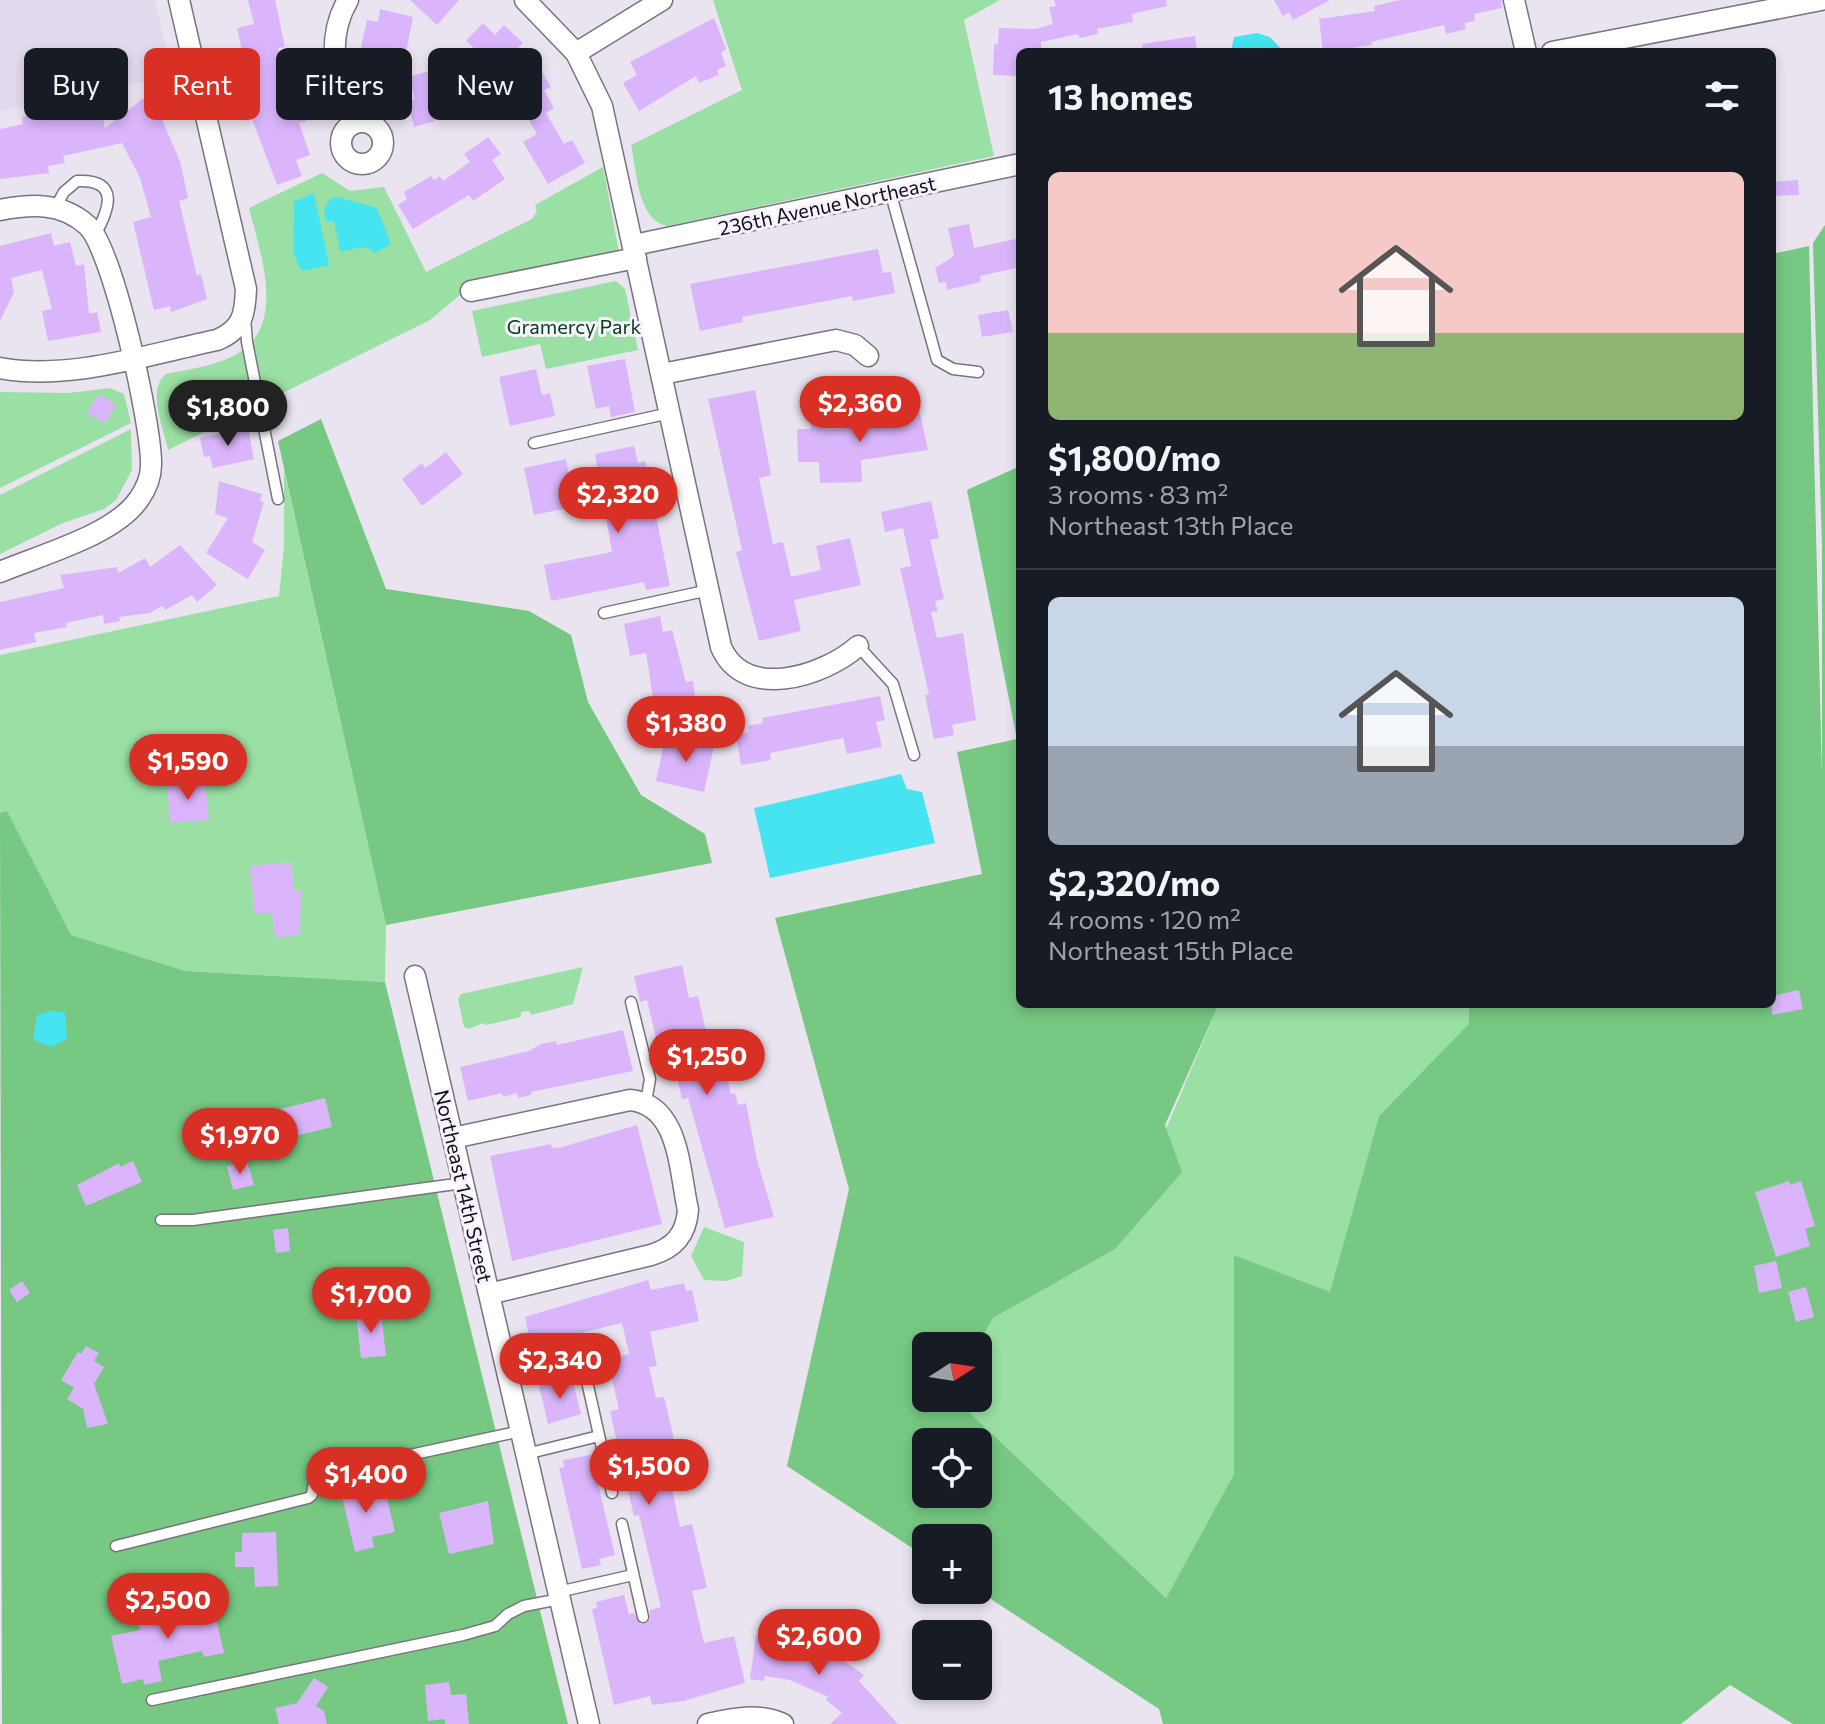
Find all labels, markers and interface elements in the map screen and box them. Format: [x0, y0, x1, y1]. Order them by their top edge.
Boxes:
chip: Buy [24, 48, 128, 120]
chip: Rent [144, 48, 260, 120]
chip: Filters [276, 48, 412, 120]
chip: New [428, 48, 542, 120]
icon: filters [1700, 74, 1744, 118]
text: 13 homes [1048, 75, 1193, 117]
street label: 236th Avenue Northeast [716, 170, 938, 240]
icon: home [1324, 224, 1468, 368]
park label: Gramercy Park [507, 314, 641, 338]
pin: $2,360 [795, 376, 925, 444]
pin: $1,800 [163, 380, 293, 448]
text: $2,360 [818, 386, 902, 417]
text: $1,800 [186, 390, 270, 421]
text: $1,800/mo [1048, 436, 1221, 478]
pin: $2,320 [553, 467, 683, 535]
text: $2,320 [576, 477, 660, 508]
text: 3 rooms · 83 m² [1048, 478, 1228, 509]
text: Northeast 13th Place [1048, 509, 1293, 540]
icon: home [1324, 649, 1468, 793]
pin: $1,380 [621, 696, 751, 764]
text: $1,380 [645, 706, 727, 737]
pin: $1,590 [123, 734, 253, 802]
text: $1,590 [147, 744, 229, 775]
text: $2,320/mo [1048, 861, 1220, 903]
text: 4 rooms · 120 m² [1048, 903, 1241, 934]
text: Northeast 15th Place [1048, 934, 1293, 965]
pin: $1,250 [642, 1029, 772, 1097]
text: $1,250 [667, 1039, 747, 1070]
street label: Northeast 14th Street [430, 1087, 498, 1285]
pin: $1,970 [175, 1108, 305, 1176]
text: $1,970 [200, 1118, 280, 1149]
pin: $1,700 [306, 1267, 436, 1335]
text: $1,700 [330, 1277, 412, 1308]
north arrow [912, 1332, 992, 1412]
map controls [912, 1332, 992, 1700]
pin: $2,340 [495, 1333, 625, 1401]
text: $2,340 [518, 1343, 602, 1374]
button: locate [912, 1428, 992, 1508]
pin: $1,500 [584, 1439, 714, 1507]
pin: $1,400 [301, 1447, 431, 1515]
text: $1,500 [608, 1449, 690, 1480]
text: $1,400 [324, 1457, 408, 1488]
button: + [912, 1524, 992, 1604]
pin: $2,500 [103, 1573, 233, 1641]
text: $2,500 [125, 1583, 211, 1614]
pin: $2,600 [754, 1609, 884, 1677]
text: $2,600 [776, 1619, 862, 1650]
button: − [912, 1620, 992, 1700]

